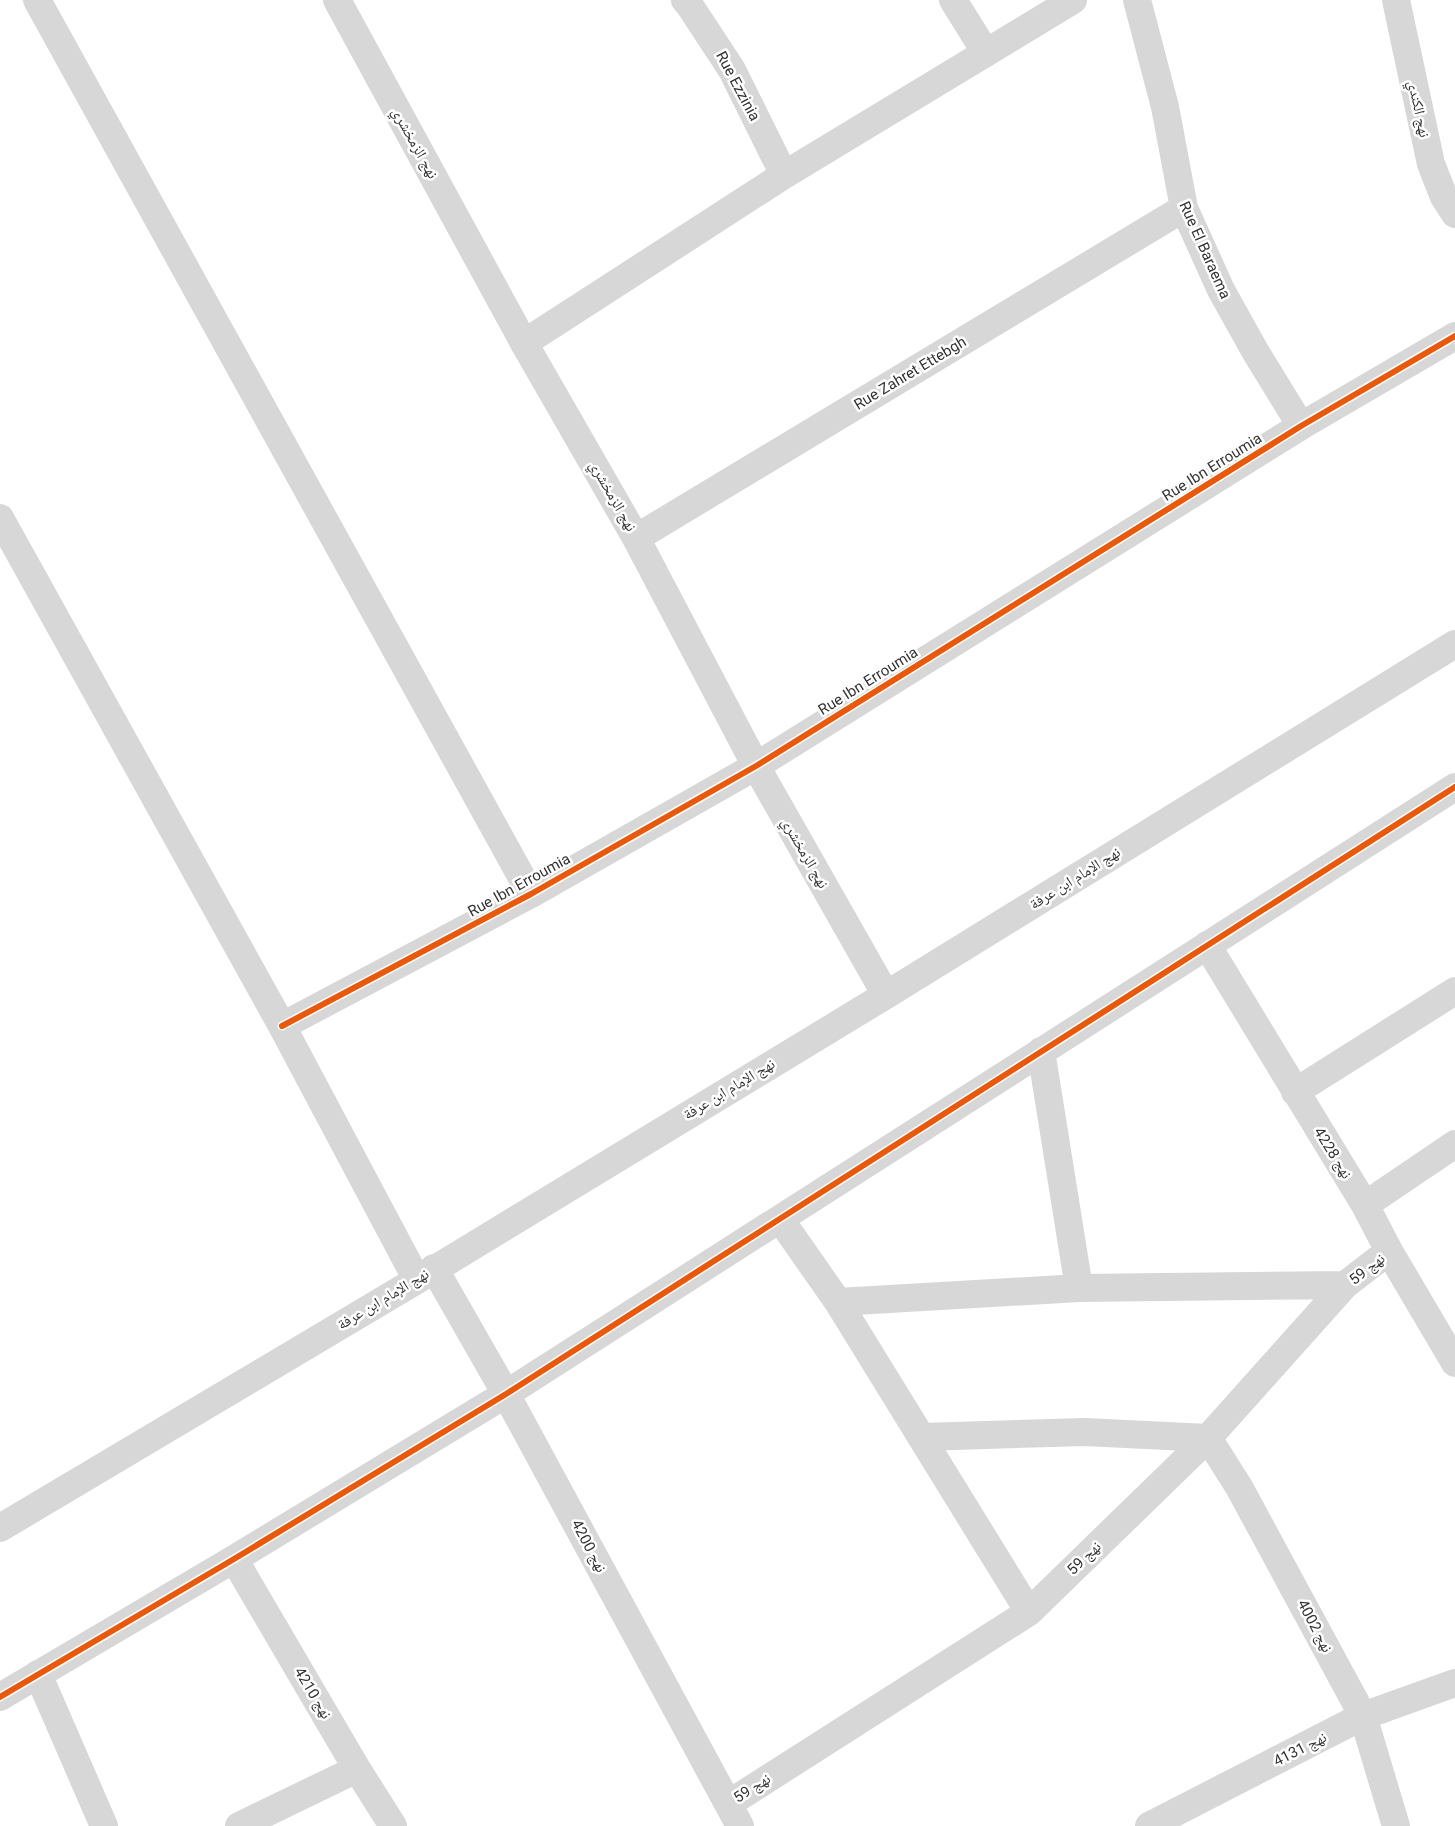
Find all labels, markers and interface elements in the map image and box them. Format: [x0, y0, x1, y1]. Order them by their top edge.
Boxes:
street label: Rue Ezzinia [712, 48, 764, 124]
street label: نهج الكندي [1401, 79, 1434, 140]
street label: نهج الزمخشري [386, 104, 442, 183]
street label: Rue El Baraema [1175, 198, 1235, 302]
street label: Rue Zahret Ettebgh [851, 332, 969, 414]
street label: Rue Ibn Erroumia [1159, 429, 1265, 505]
street label: نهج الزمخشري [583, 458, 640, 536]
street label: Rue Ibn Erroumia [815, 643, 921, 719]
street label: نهج الزمخشري [775, 815, 832, 893]
street label: نهج الإمام ابن عرفة [1026, 843, 1124, 914]
street label: Rue Ibn Erroumia [465, 849, 573, 921]
street label: نهج الإمام ابن عرفة [680, 1055, 779, 1124]
street label: نهج 4228 [1309, 1124, 1356, 1183]
street label: نهج 59 [1346, 1249, 1389, 1289]
street label: نهج الإمام ابن عرفة [334, 1265, 433, 1334]
street label: نهج 4200 [567, 1516, 610, 1576]
street label: نهج 59 [1063, 1537, 1105, 1579]
street label: نهج 4002 [1293, 1596, 1336, 1656]
street label: نهج 4210 [290, 1664, 335, 1723]
street label: نهج 4131 [1270, 1728, 1330, 1771]
street label: نهج 59 [730, 1769, 774, 1807]

